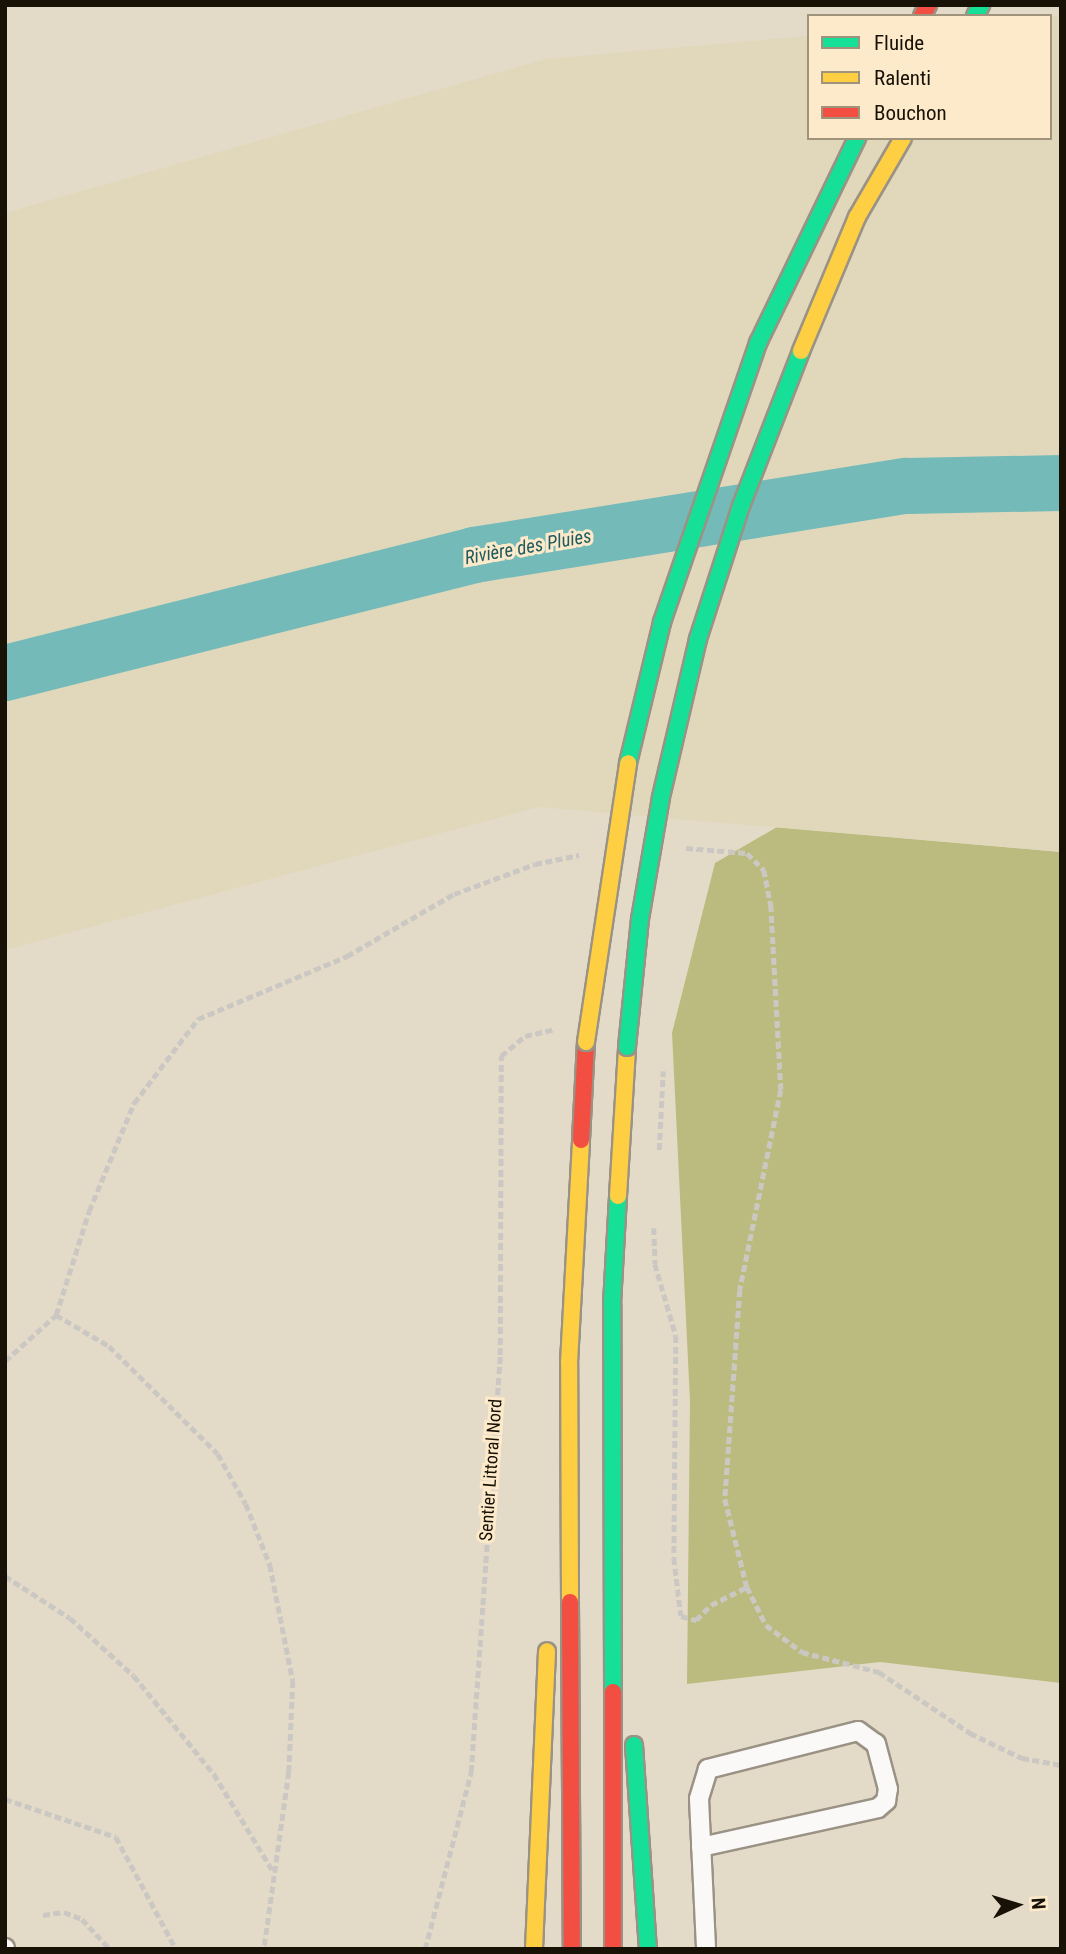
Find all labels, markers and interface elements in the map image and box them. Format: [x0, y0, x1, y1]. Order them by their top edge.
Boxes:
legend [807, 14, 1052, 140]
text: Fluide [874, 31, 924, 55]
text: Ralenti [874, 66, 931, 90]
text: Bouchon [874, 101, 947, 125]
water label: Rivière des Pluies [463, 525, 593, 569]
street label: Sentier Littoral Nord [475, 1398, 507, 1542]
north arrow [982, 1870, 1052, 1940]
text: N [1027, 1897, 1050, 1910]

